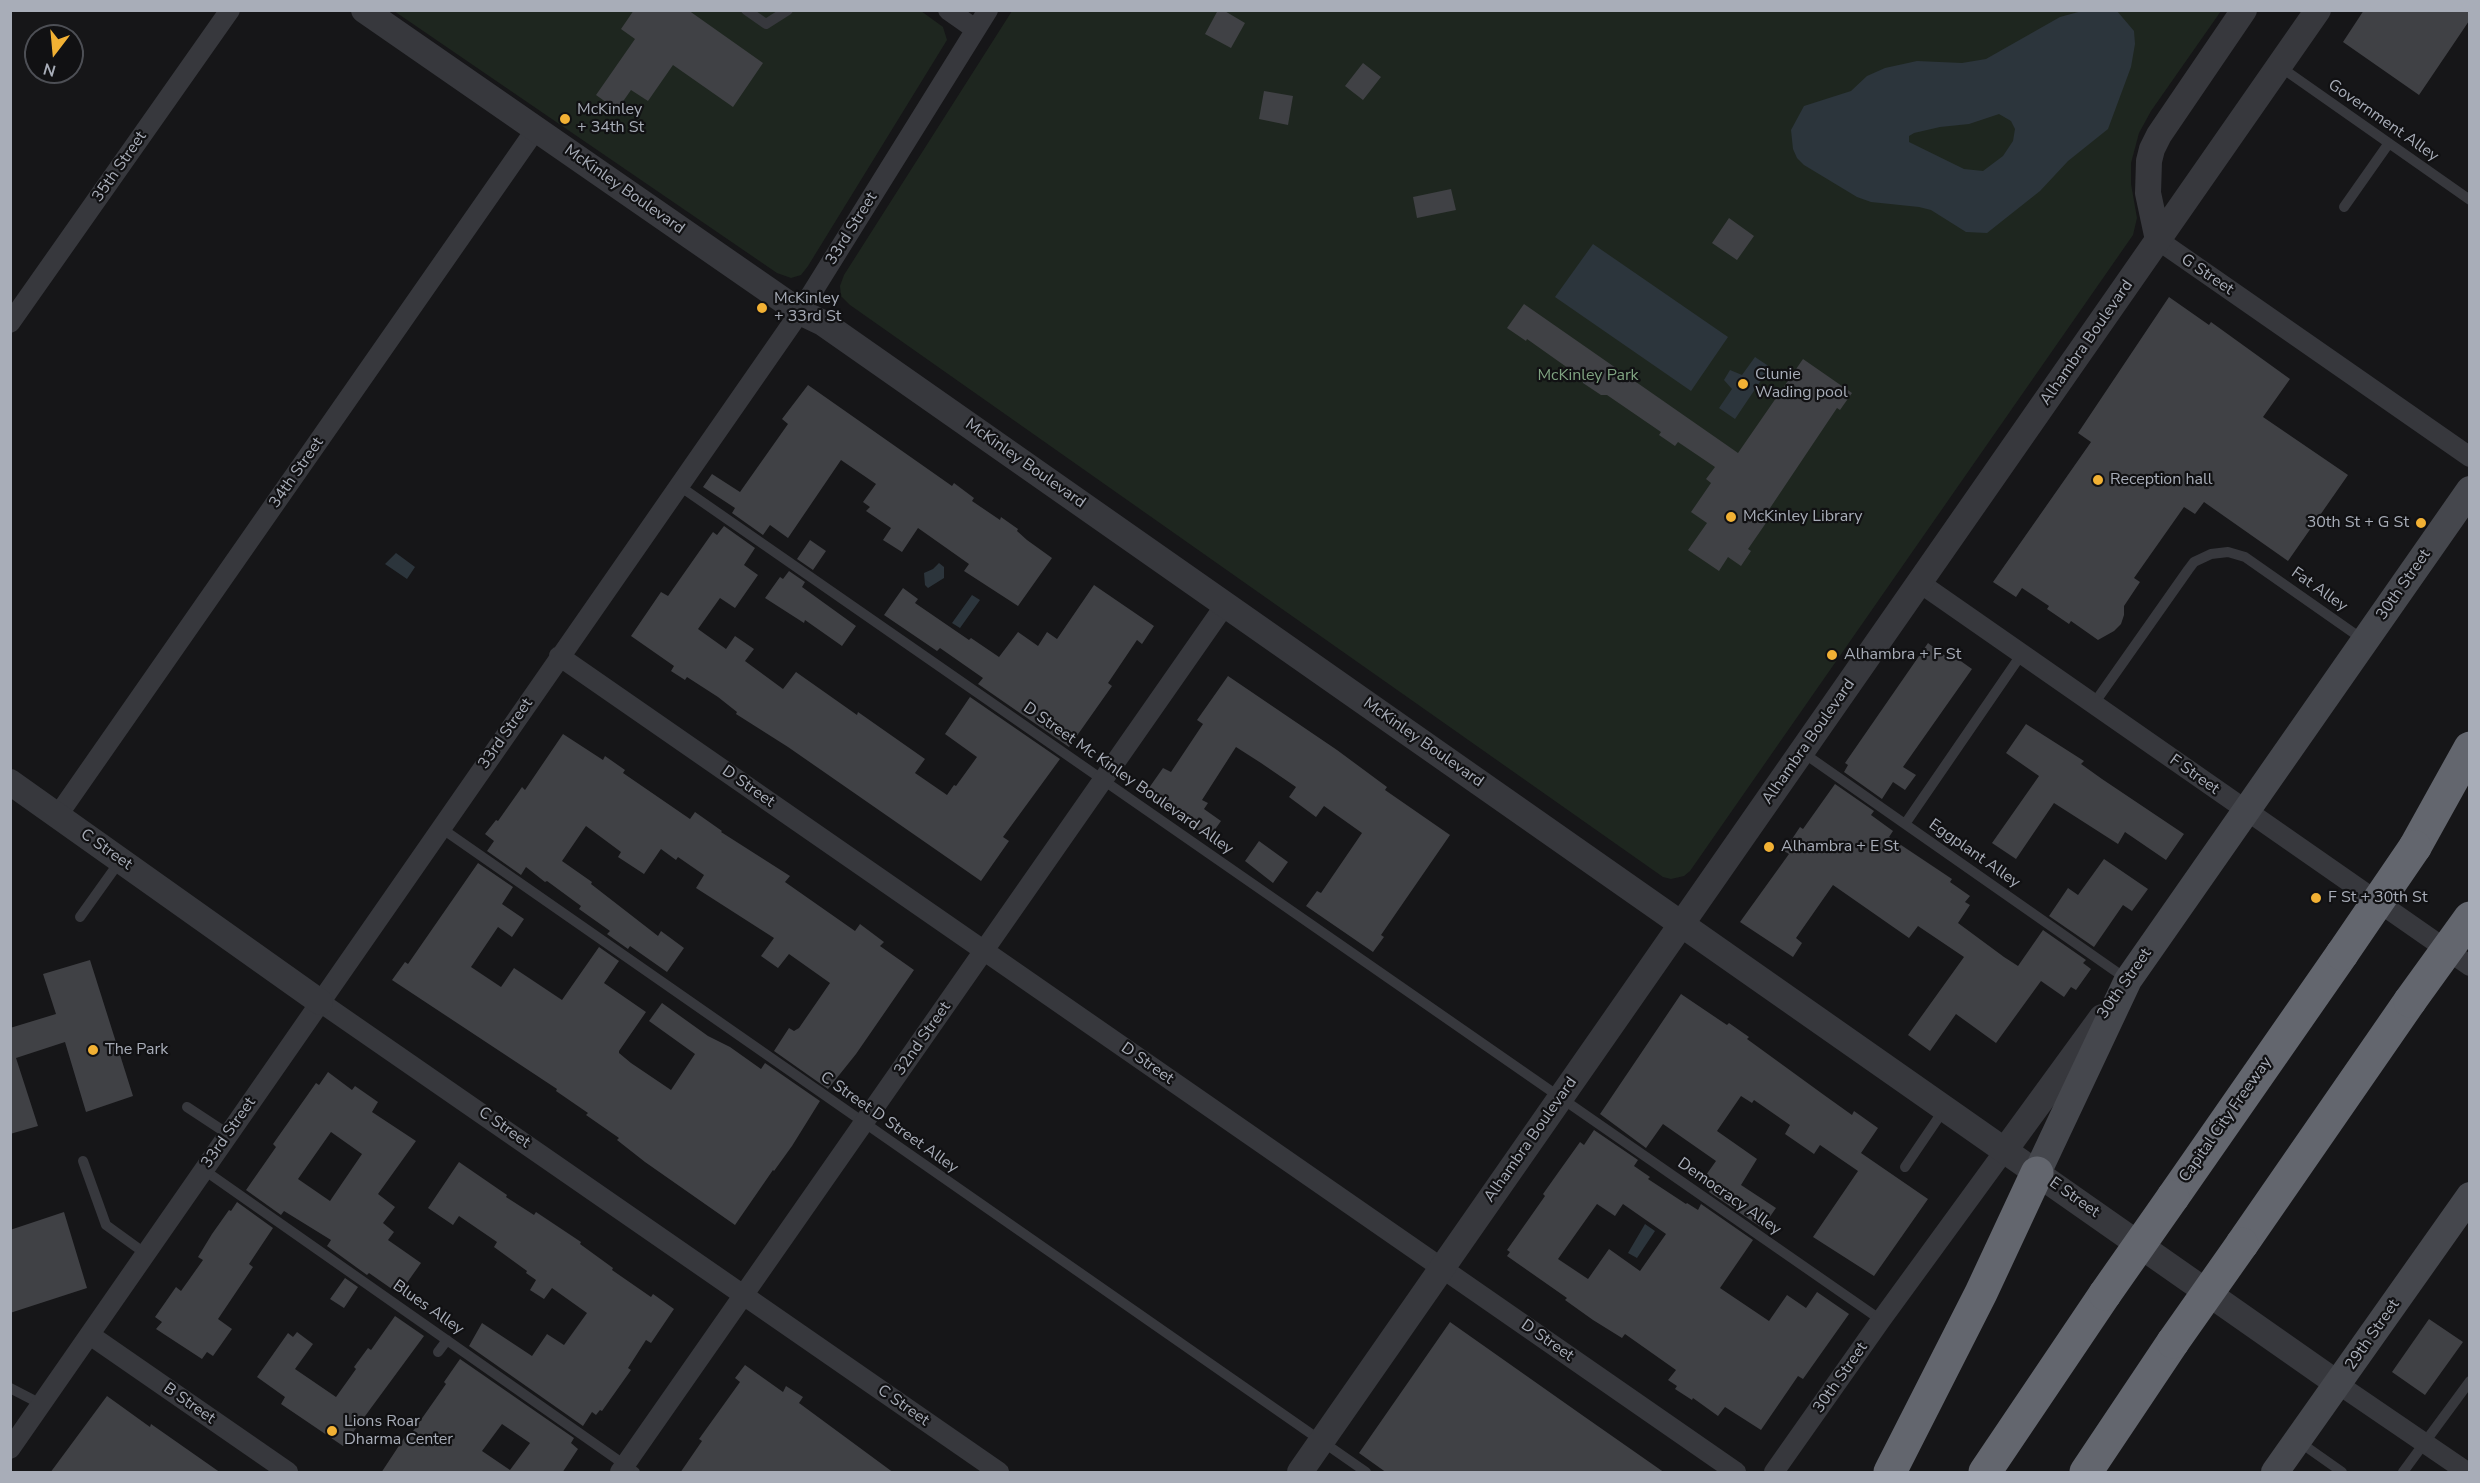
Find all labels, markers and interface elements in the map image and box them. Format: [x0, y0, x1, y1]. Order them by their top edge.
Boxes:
north arrow [24, 24, 84, 84]
text: N [41, 57, 58, 82]
street label: Government Alley [2324, 76, 2442, 166]
place label: McKinley + 34th St [577, 100, 644, 138]
marker: McKinley + 34th St [558, 112, 572, 126]
street label: 35th Street [89, 128, 151, 206]
street label: McKinley Boulevard [560, 141, 688, 239]
street label: 33rd Street [822, 189, 882, 269]
street label: G Street [2177, 250, 2237, 300]
street label: Alhambra Boulevard [2037, 277, 2137, 409]
place label: McKinley + 33rd St [774, 289, 841, 327]
marker: McKinley + 33rd St [755, 301, 769, 315]
place label: Clunie Wading pool [1755, 365, 1848, 403]
park label: McKinley Park [1537, 366, 1639, 386]
marker: Clunie Wading pool [1736, 377, 1750, 391]
street label: McKinley Boulevard [961, 415, 1089, 513]
street label: 34th Street [266, 434, 328, 512]
place label: Reception hall [2110, 470, 2212, 490]
marker: Reception hall [2091, 473, 2105, 487]
place label: McKinley Library [1743, 507, 1863, 527]
marker: McKinley Library [1724, 510, 1738, 524]
place label: 30th St + G St [2307, 513, 2409, 533]
marker: 30th St + G St [2414, 516, 2428, 530]
street label: 30th Street [2373, 546, 2435, 624]
street label: Fat Alley [2287, 564, 2351, 616]
place label: Alhambra + F St [1844, 645, 1961, 665]
marker: Alhambra + F St [1825, 648, 1839, 662]
street label: Alhambra Boulevard [1759, 676, 1859, 808]
street label: McKinley Boulevard [1359, 694, 1487, 792]
street label: 33rd Street [475, 695, 537, 773]
street label: D Street Mc Kinley Boulevard Alley [1019, 699, 1237, 859]
street label: F Street [2165, 751, 2223, 799]
street label: D Street [718, 762, 778, 812]
street label: Eggplant Alley [1925, 815, 2023, 893]
street label: C Street [77, 825, 135, 875]
place label: Alhambra + E St [1781, 837, 1899, 857]
marker: Alhambra + E St [1762, 840, 1776, 854]
place label: F St + 30th St [2328, 888, 2428, 908]
marker: F St + 30th St [2309, 891, 2323, 905]
street label: 30th Street [2094, 945, 2156, 1023]
street label: 32nd Street [891, 999, 955, 1079]
street label: D Street [1117, 1039, 1177, 1089]
place label: The Park [105, 1040, 168, 1060]
marker: The Park [86, 1043, 100, 1057]
street label: Capital City Freeway [2176, 1054, 2276, 1186]
street label: C Street D Street Alley [816, 1068, 962, 1178]
street label: Alhambra Boulevard [1481, 1074, 1581, 1206]
street label: 33rd Street [198, 1094, 260, 1172]
street label: C Street [475, 1103, 533, 1153]
street label: Democracy Alley [1674, 1154, 1784, 1240]
street label: E Street [2045, 1174, 2103, 1222]
street label: Blues Alley [389, 1276, 467, 1340]
street label: 29th Street [2342, 1296, 2404, 1374]
street label: D Street [1517, 1316, 1577, 1366]
street label: 30th Street [1810, 1339, 1872, 1417]
street label: B Street [159, 1379, 219, 1429]
street label: C Street [874, 1381, 932, 1431]
place label: Lions Roar Dharma Center [344, 1412, 453, 1450]
marker: Lions Roar Dharma Center [325, 1424, 339, 1438]

